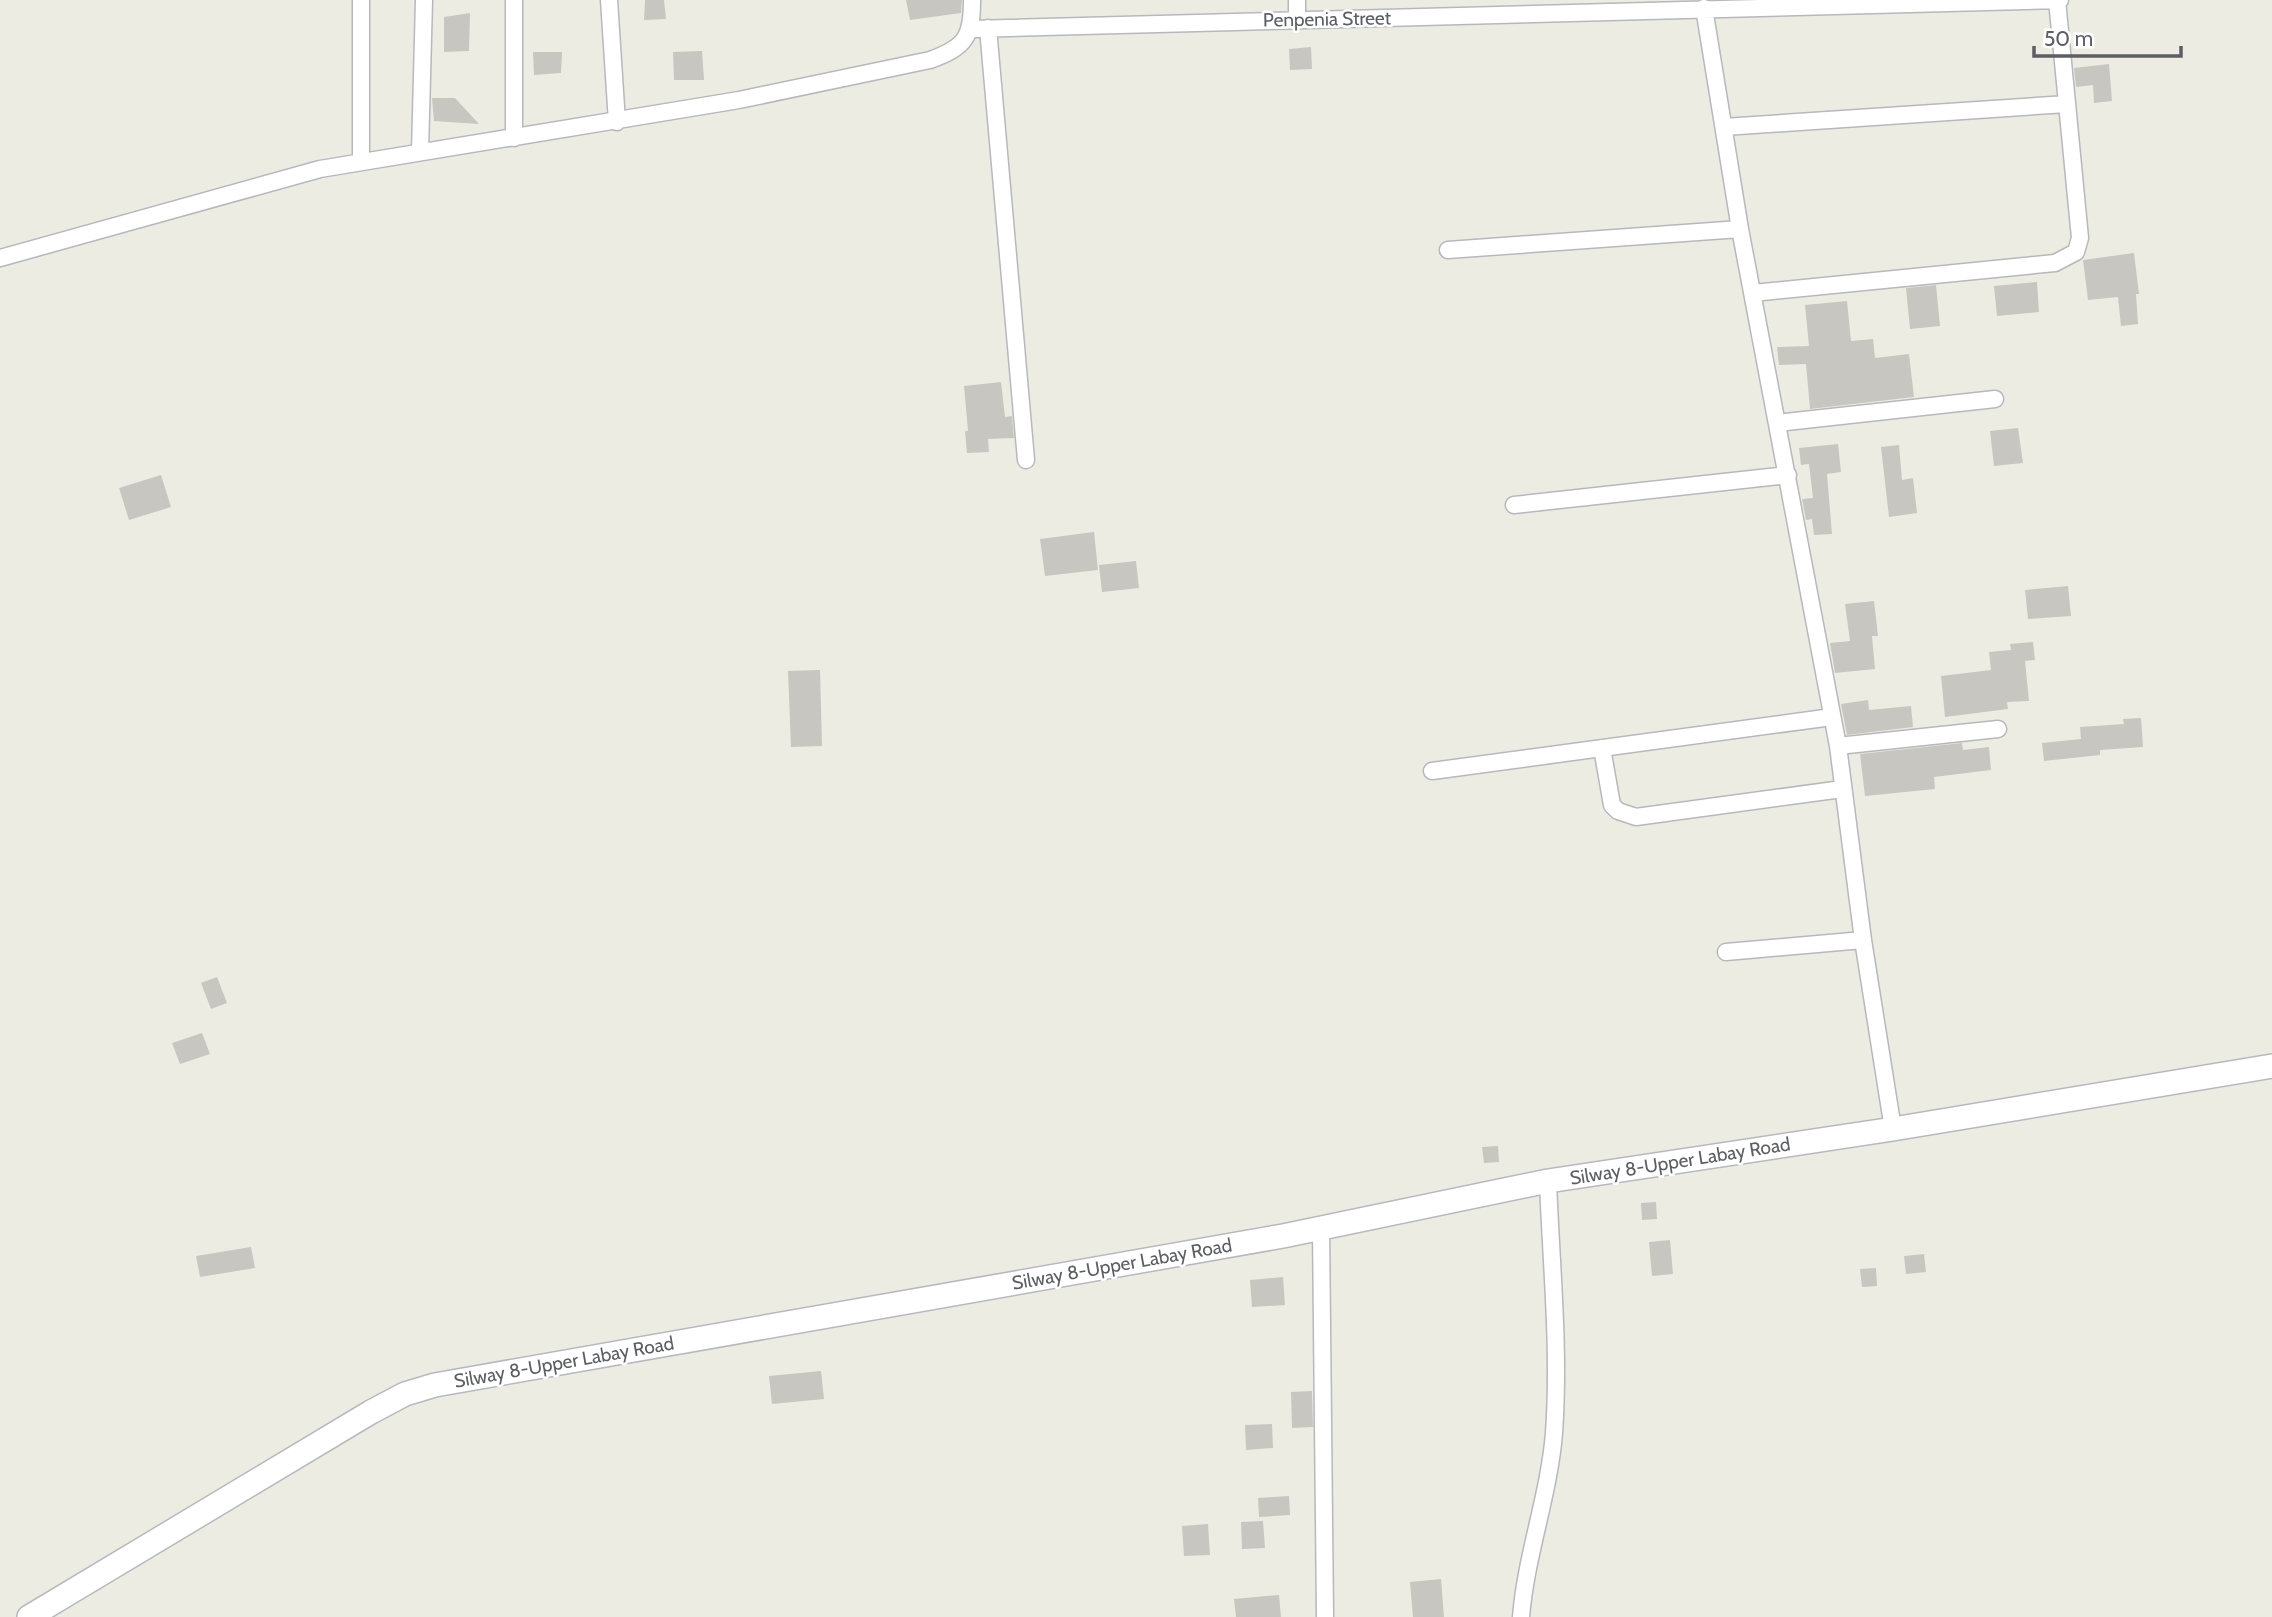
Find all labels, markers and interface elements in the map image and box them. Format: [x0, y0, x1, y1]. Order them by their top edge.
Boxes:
street label: Penpenia Street [1263, 6, 1392, 32]
scale bar [2034, 14, 2181, 58]
text: 50 m [2044, 26, 2093, 51]
street label: Silway 8-Upper Labay Road [1568, 1132, 1792, 1190]
street label: Silway 8-Upper Labay Road [1010, 1233, 1234, 1295]
street label: Silway 8-Upper Labay Road [452, 1331, 676, 1393]

